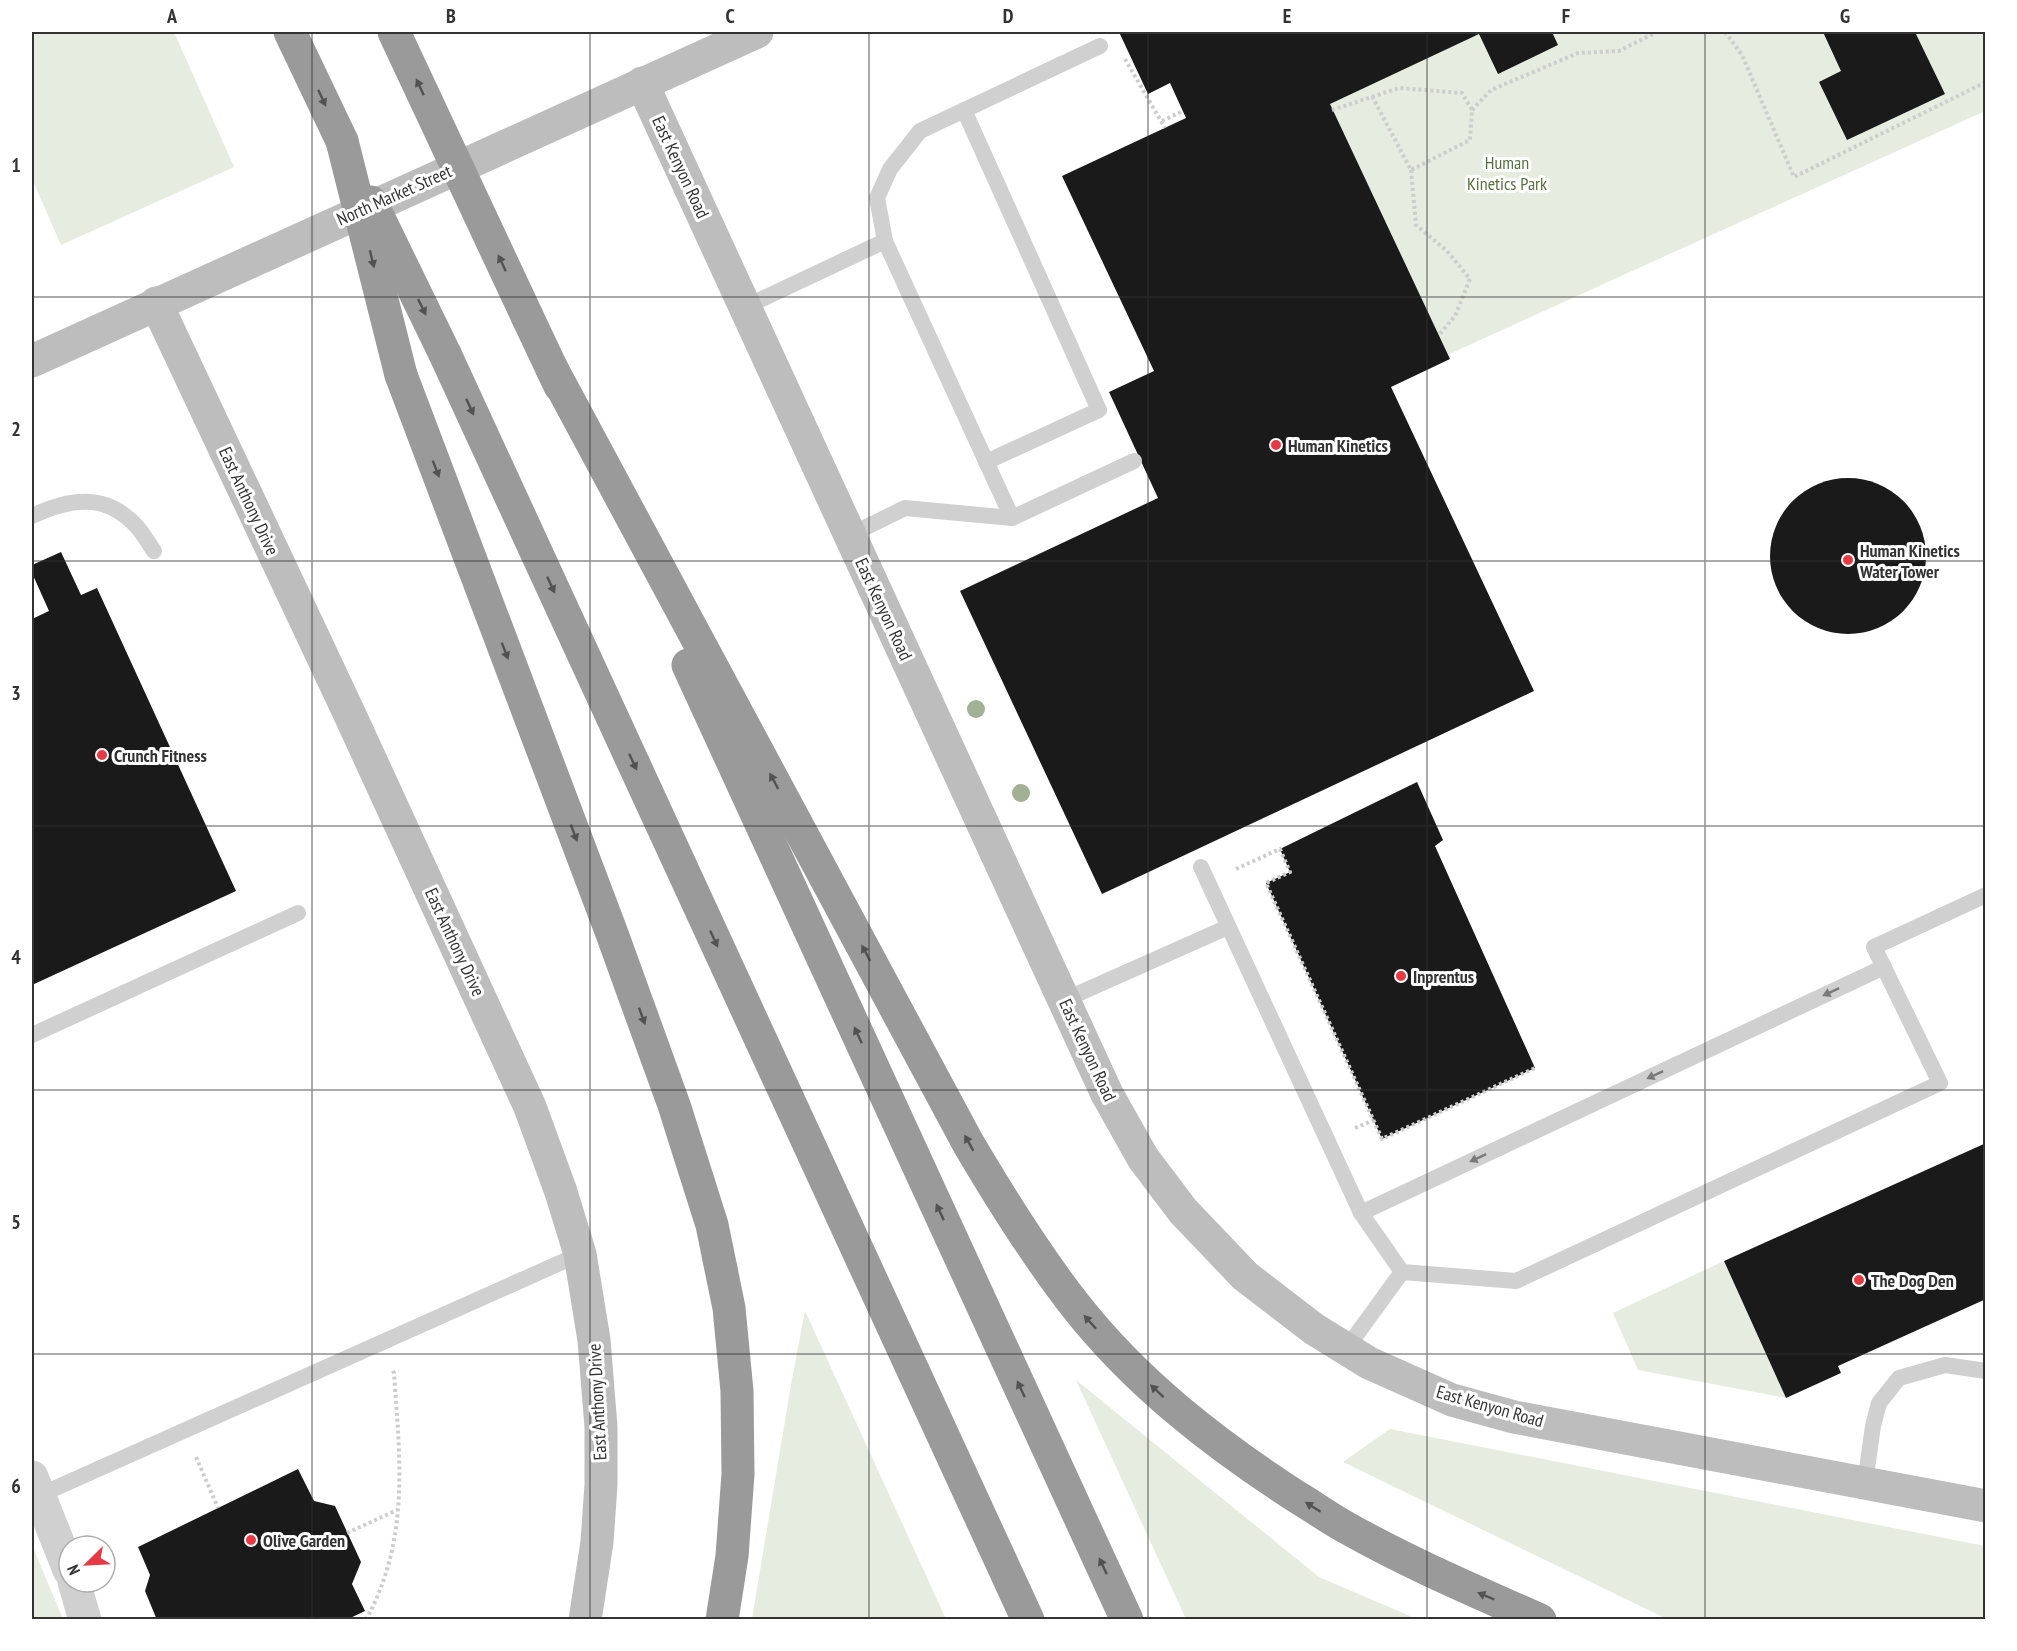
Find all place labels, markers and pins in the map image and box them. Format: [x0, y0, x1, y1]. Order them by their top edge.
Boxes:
place label: Human Kinetics [1288, 434, 1388, 457]
marker: Human Kinetics [1269, 438, 1283, 452]
place label: Human Kinetics Water Tower [1859, 539, 1960, 583]
marker: Human Kinetics Water Tower [1841, 553, 1855, 567]
place label: Crunch Fitness [114, 744, 207, 767]
marker: Crunch Fitness [95, 748, 109, 762]
place label: Inprentus [1413, 965, 1474, 988]
marker: Inprentus [1394, 969, 1408, 983]
place label: The Dog Den [1871, 1269, 1954, 1292]
marker: The Dog Den [1852, 1273, 1866, 1287]
place label: Olive Garden [263, 1529, 345, 1552]
marker: Olive Garden [244, 1533, 258, 1547]

